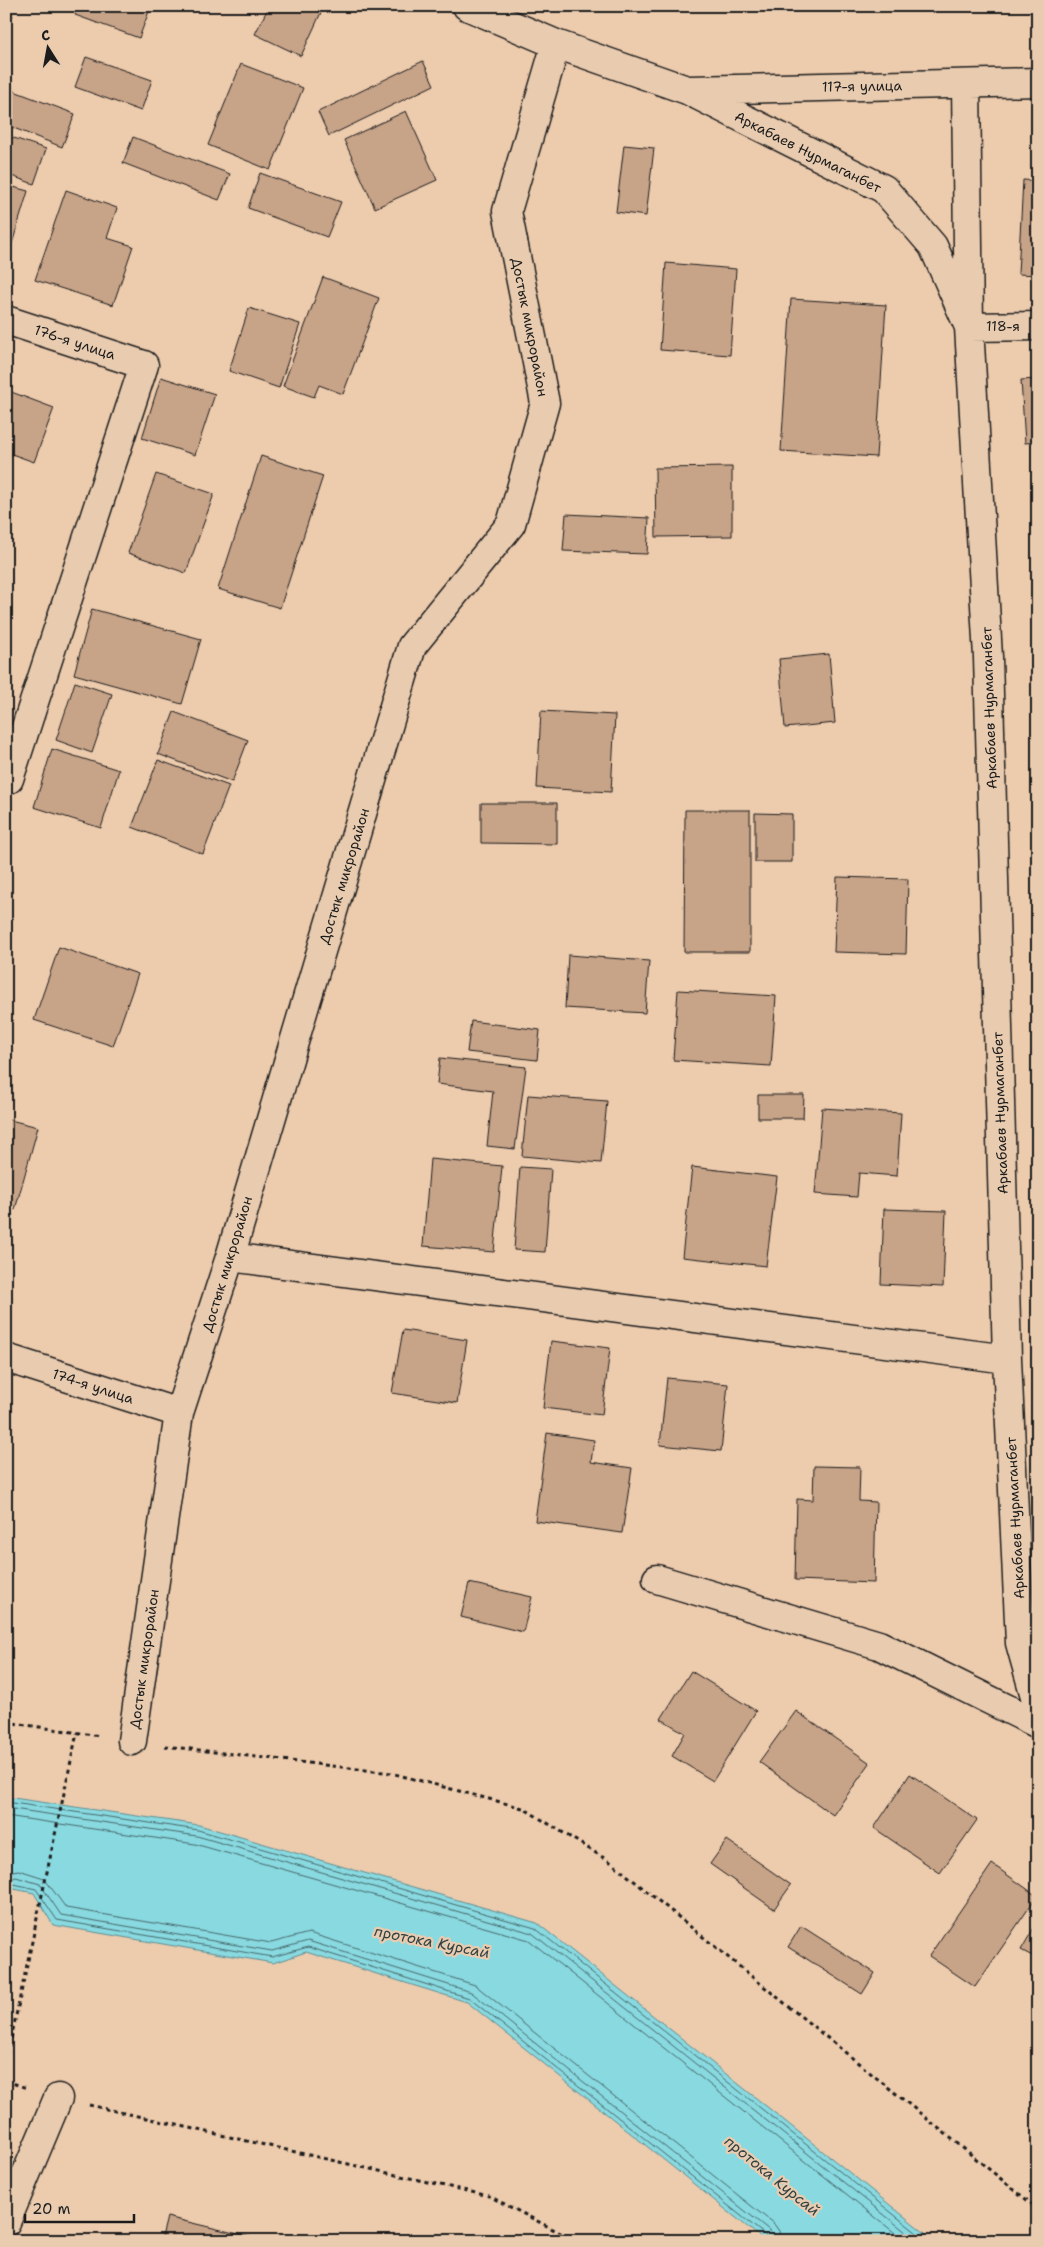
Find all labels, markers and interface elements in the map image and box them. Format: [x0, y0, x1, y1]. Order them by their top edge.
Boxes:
north arrow [22, 22, 72, 72]
text: С [40, 26, 51, 45]
street label: 117-я улица [822, 76, 903, 96]
street label: Аркабаев Нурмаганбет [732, 107, 885, 197]
street label: Достык микрорайон [508, 256, 552, 398]
street label: 118-я [986, 317, 1020, 335]
street label: 176-я улица [32, 320, 118, 364]
street label: Аркабаев Нурмаганбет [977, 626, 1001, 789]
street label: Достык микрорайон [315, 806, 373, 946]
street label: Аркабаев Нурмаганбет [988, 1031, 1012, 1194]
street label: Достык микрорайон [198, 1194, 256, 1334]
street label: 174-я улица [50, 1364, 136, 1408]
street label: Аркабаев Нурмаганбет [1002, 1436, 1028, 1600]
street label: Достык микрорайон [125, 1588, 163, 1730]
water label: протока Курсай [373, 1921, 491, 1963]
water label: протока Курсай [720, 2131, 824, 2221]
scale bar [25, 2192, 134, 2224]
text: 20 m [32, 2199, 71, 2219]

